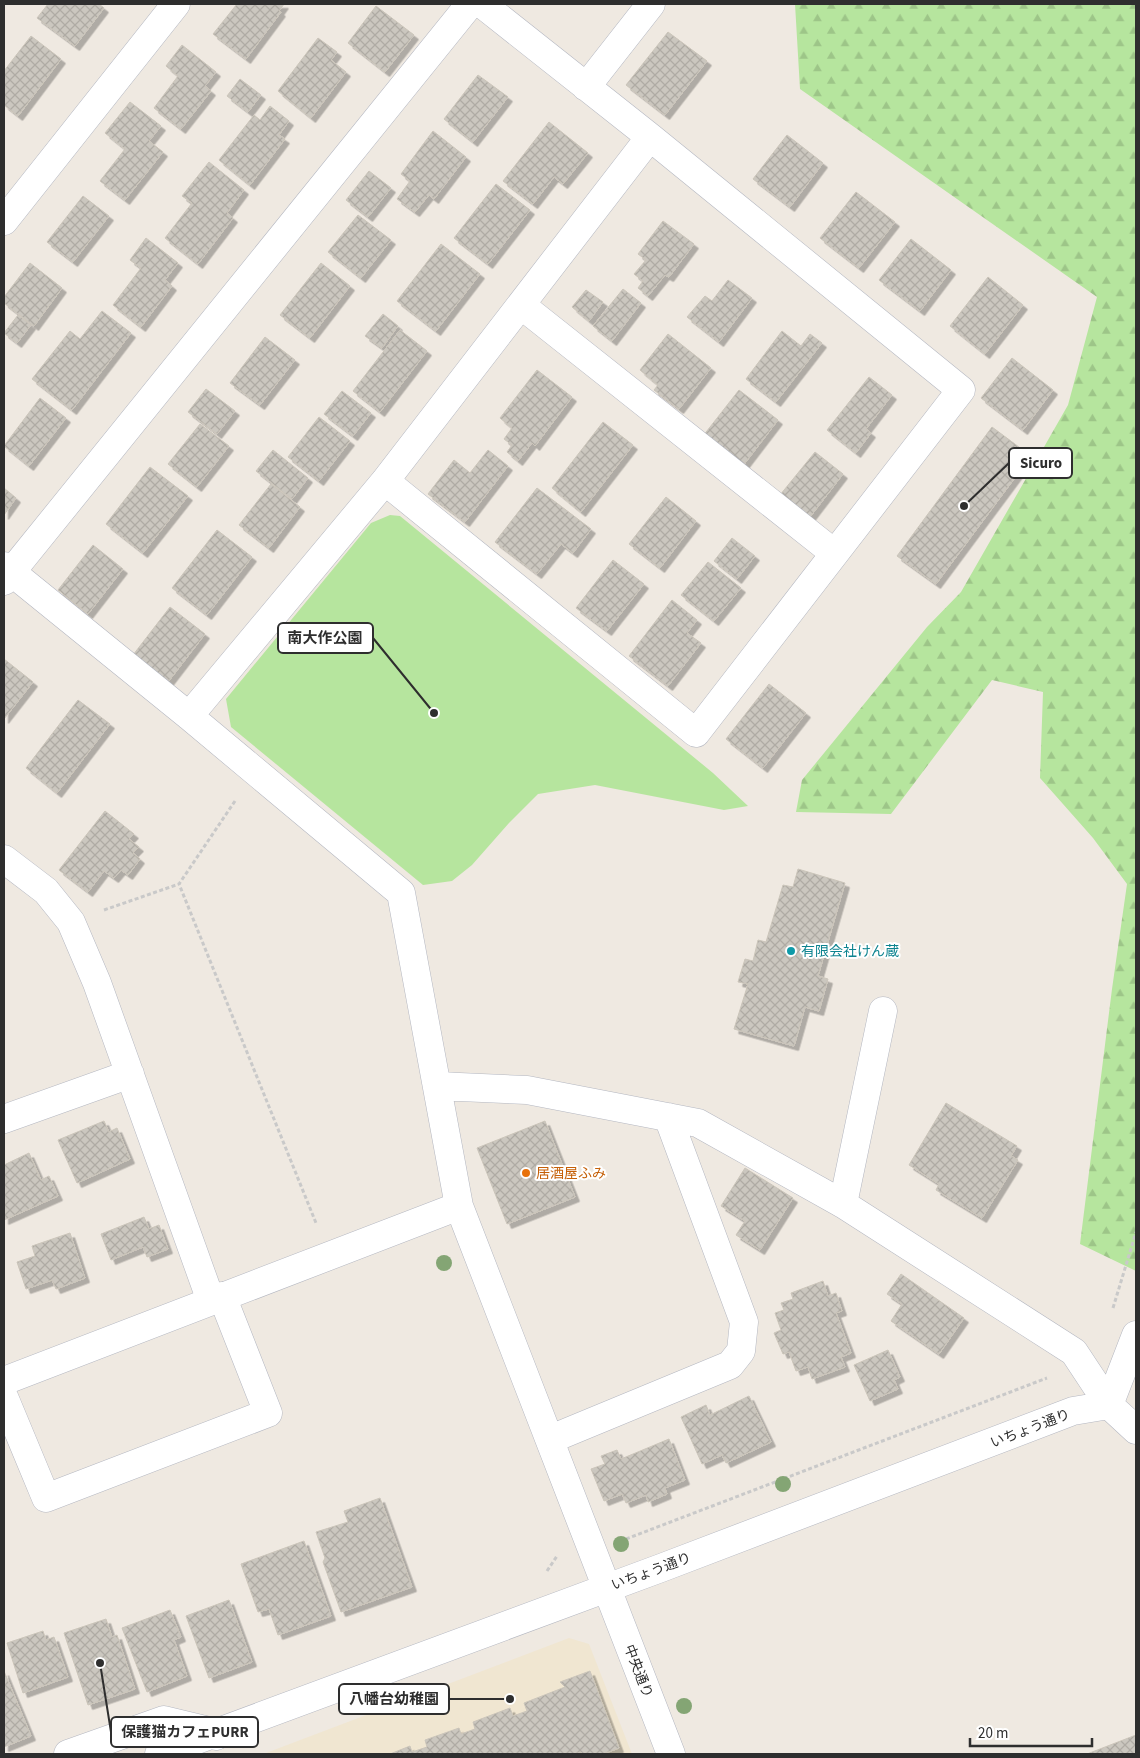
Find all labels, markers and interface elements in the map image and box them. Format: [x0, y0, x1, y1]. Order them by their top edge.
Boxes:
callout: Sicuro [1009, 448, 1072, 478]
text: Sicuro [1020, 453, 1062, 474]
callout: 南大作公園 [278, 623, 373, 653]
text: 南大作公園 [287, 628, 363, 649]
place label: 有限会社けん蔵 [801, 942, 899, 962]
marker: 有限会社けん蔵 [785, 945, 797, 957]
place label: 居酒屋ふみ [536, 1164, 606, 1184]
marker: 居酒屋ふみ [520, 1167, 532, 1179]
street label: いちょう通り [988, 1405, 1073, 1453]
street label: いちょう通り [608, 1548, 694, 1596]
street label: 中央通り [619, 1642, 657, 1701]
callout: 八幡台幼稚園 [339, 1684, 449, 1714]
text: 八幡台幼稚園 [349, 1689, 439, 1710]
scale bar [970, 1716, 1092, 1748]
callout: 保護猫カフェPURR [111, 1717, 258, 1747]
text: 保護猫カフェPURR [121, 1722, 249, 1743]
text: 20 m [978, 1723, 1008, 1744]

